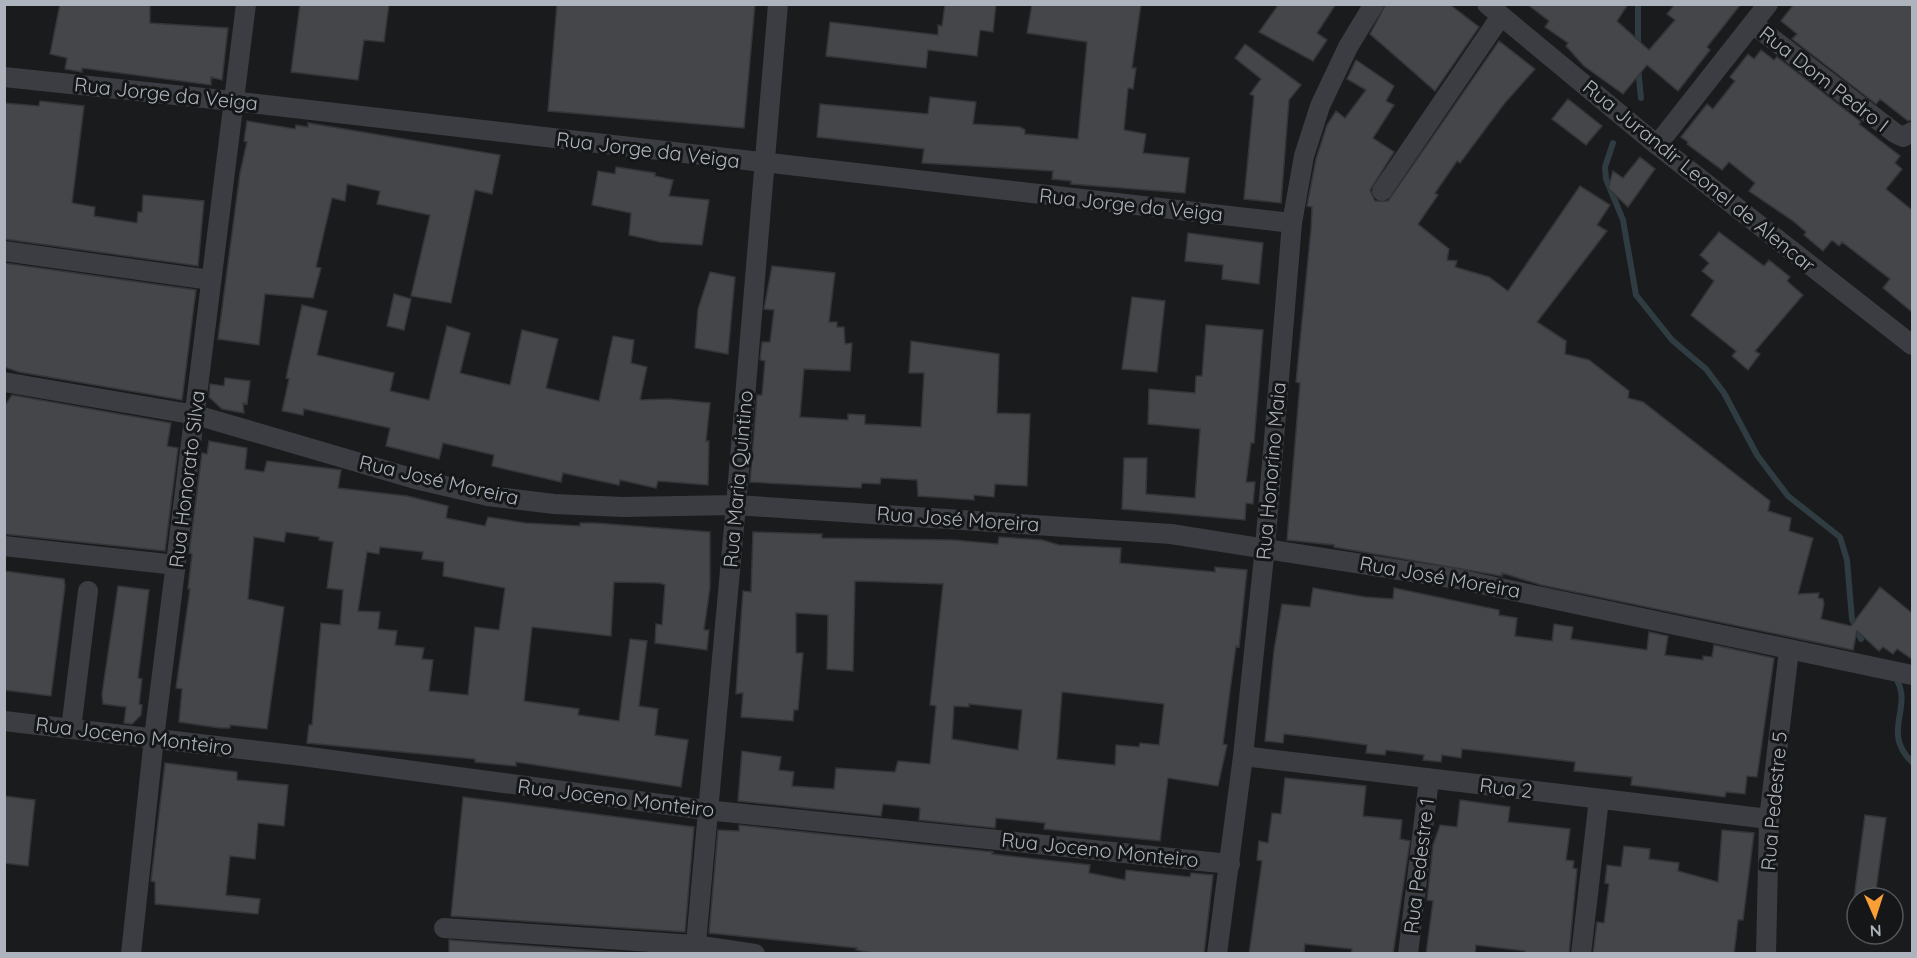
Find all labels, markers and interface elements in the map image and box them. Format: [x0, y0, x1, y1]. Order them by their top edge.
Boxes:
street label: Rua Dom Pedro I [1755, 20, 1894, 137]
street label: Rua Jorge da Veiga [73, 71, 259, 116]
street label: Rua Jurandir Leonel de Alencar [1578, 74, 1821, 277]
street label: Rua Jorge da Veiga [555, 126, 741, 173]
street label: Rua Jorge da Veiga [1038, 182, 1224, 227]
street label: Rua Honorino Maia [1250, 381, 1291, 561]
street label: Rua Honorato Silva [163, 389, 210, 569]
street label: Rua Maria Quintino [717, 389, 758, 569]
street label: Rua José Moreira [357, 449, 521, 510]
street label: Rua José Moreira [876, 500, 1040, 537]
street label: Rua José Moreira [1358, 550, 1522, 603]
street label: Rua Joceno Monteiro [34, 711, 234, 760]
street label: Rua Pedestre 5 [1755, 730, 1792, 872]
street label: Rua 2 [1478, 772, 1534, 803]
street label: Rua Joceno Monteiro [516, 773, 716, 822]
street label: Rua Pedestre 1 [1398, 797, 1439, 935]
street label: Rua Joceno Monteiro [1000, 827, 1200, 872]
north arrow [1845, 886, 1905, 946]
text: N [1869, 921, 1882, 941]

